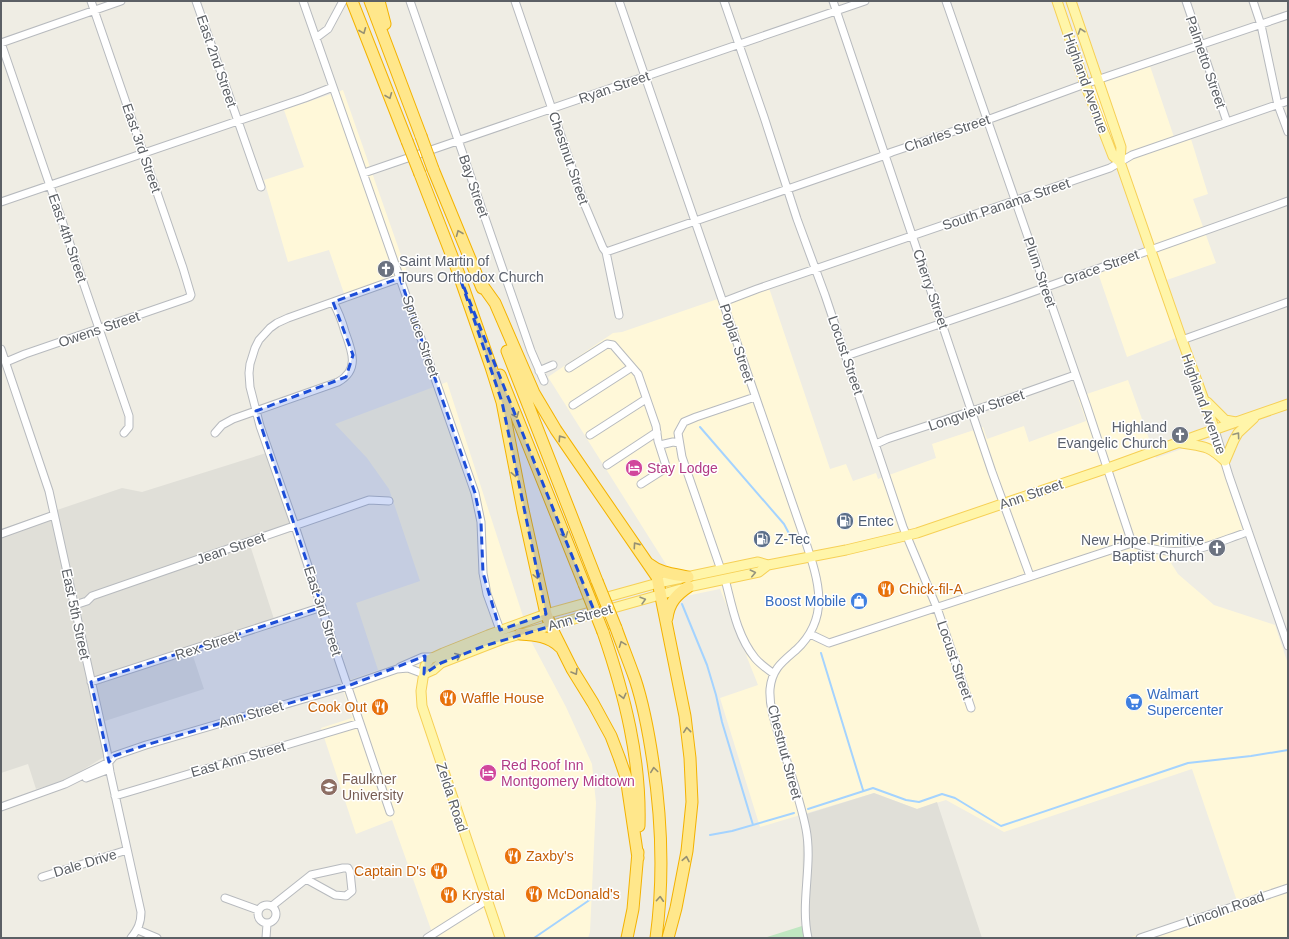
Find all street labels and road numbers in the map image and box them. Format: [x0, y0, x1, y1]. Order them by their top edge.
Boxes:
street label: East 2nd Street [194, 13, 240, 109]
street label: Palmetto Street [1183, 14, 1229, 110]
street label: Highland Avenue [1060, 31, 1112, 136]
street label: Ryan Street [576, 67, 652, 107]
street label: East 3rd Street [119, 101, 165, 195]
street label: Chestnut Street [546, 109, 592, 207]
street label: Charles Street [902, 111, 992, 155]
street label: Bay Street [456, 152, 492, 220]
street label: South Panama Street [940, 175, 1072, 233]
street label: East 4th Street [45, 192, 91, 284]
street label: Plum Street [1021, 235, 1060, 309]
street label: Grace Street [1061, 246, 1141, 288]
street label: Cherry Street [910, 247, 952, 331]
street label: Spruce Street [400, 293, 443, 379]
street label: Poplar Street [717, 302, 757, 384]
street label: Owens Street [56, 308, 142, 350]
street label: Locust Street [825, 313, 867, 397]
street label: Highland Avenue [1178, 352, 1230, 457]
street label: Longview Street [926, 386, 1026, 434]
street label: Ann Street [997, 476, 1065, 512]
street label: Jean Street [195, 529, 268, 567]
street label: East 3rd Street [301, 564, 345, 658]
street label: East 5th Street [59, 567, 93, 661]
street label: Ann Street [546, 600, 614, 634]
street label: Locust Street [934, 618, 976, 702]
street label: Rex Street [173, 627, 241, 663]
street label: Ann Street [217, 697, 285, 731]
street label: Chestnut Street [765, 703, 805, 801]
street label: East Ann Street [189, 738, 287, 780]
street label: Zelda Road [433, 760, 471, 834]
street label: Dale Drive [51, 846, 119, 880]
street label: Lincoln Road [1184, 888, 1266, 930]

